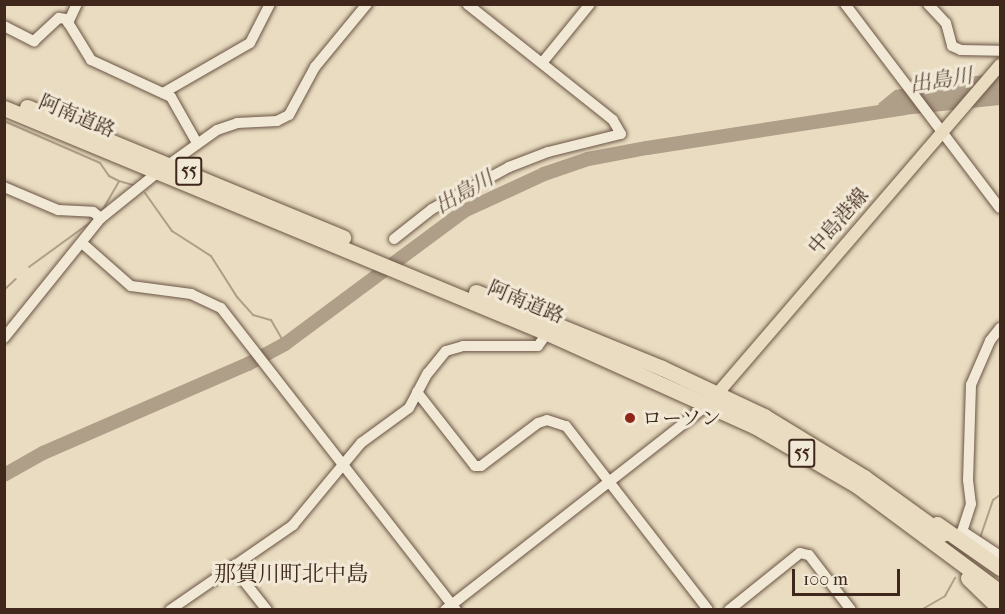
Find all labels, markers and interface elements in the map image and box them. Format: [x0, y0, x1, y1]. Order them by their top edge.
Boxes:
water label: 出島川 [908, 63, 974, 97]
street label: 阿南道路 [35, 89, 119, 143]
road number: 55 [174, 156, 204, 186]
water label: 出島川 [430, 165, 498, 219]
street label: 中島港線 [803, 183, 873, 259]
street label: 阿南道路 [484, 275, 568, 329]
place label: ローソン [642, 406, 722, 430]
marker: ローソン [623, 411, 637, 425]
road number: 55 [787, 438, 817, 468]
scale bar [795, 557, 903, 595]
district label: 那賀川町北中島 [214, 562, 368, 588]
text: 100 m [803, 569, 848, 590]

